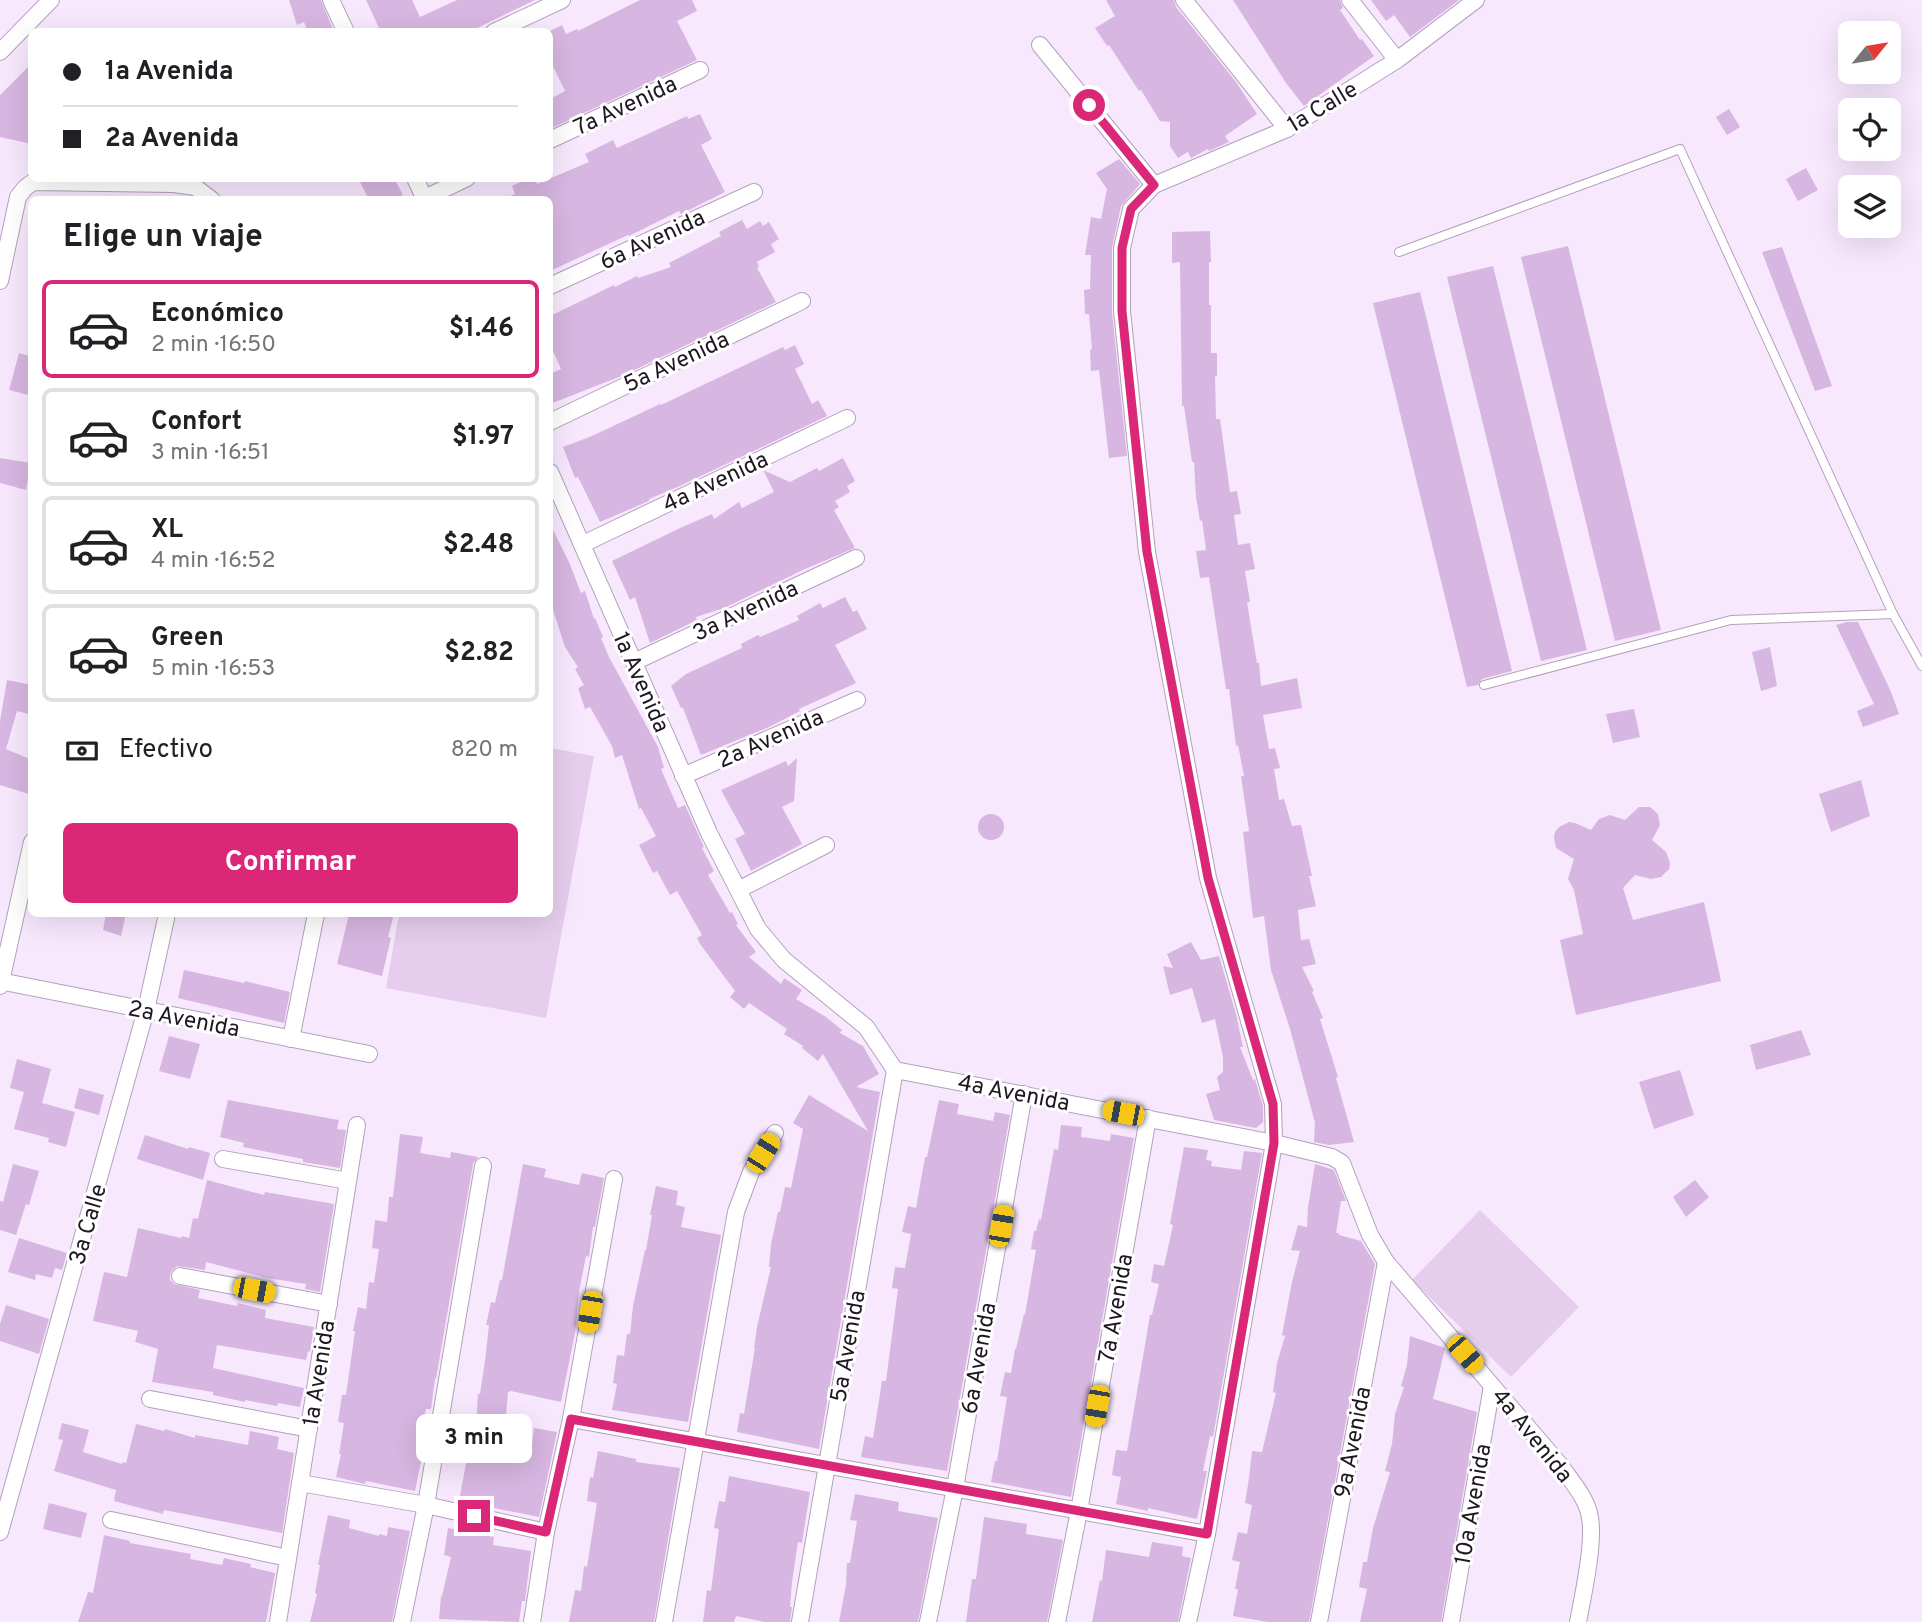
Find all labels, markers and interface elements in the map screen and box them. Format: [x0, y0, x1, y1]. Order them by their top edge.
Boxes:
north arrow [1838, 21, 1900, 84]
map controls [1838, 21, 1901, 238]
text: 1a Avenida [105, 56, 234, 89]
street label: 7a Avenida [570, 71, 682, 144]
street label: 1a Calle [1283, 76, 1364, 140]
route start [1073, 89, 1105, 121]
button: locate [1838, 98, 1901, 161]
text: 2a Avenida [105, 123, 239, 156]
button: layers [1838, 175, 1901, 238]
street label: 6a Avenida [596, 204, 710, 278]
text: Elige un viaje [63, 218, 263, 258]
icon: car [67, 298, 130, 361]
text: Económico [151, 298, 284, 331]
text: $1.46 [449, 313, 514, 346]
street label: 5a Avenida [620, 326, 735, 400]
text: 2 min · 16:50 [151, 331, 276, 360]
icon: car [67, 406, 130, 469]
text: Confort [151, 406, 242, 439]
text: $1.97 [452, 421, 514, 454]
text: 3 min · 16:51 [151, 439, 270, 468]
street label: 4a Avenida [659, 446, 774, 520]
icon: car [67, 514, 130, 577]
text: XL [151, 514, 183, 547]
text: $2.48 [443, 529, 514, 562]
text: 4 min · 16:52 [151, 547, 276, 576]
street label: 3a Avenida [689, 575, 803, 649]
icon: car [67, 622, 130, 685]
text: Green [151, 622, 224, 655]
street label: 1a Avenida [605, 628, 675, 738]
text: $2.82 [444, 637, 514, 670]
text: 5 min · 16:53 [151, 655, 275, 684]
street label: 2a Avenida [713, 704, 829, 777]
icon: cash [63, 732, 101, 770]
text: Efectivo [119, 734, 213, 767]
text: 820 m [451, 736, 518, 765]
button: Confirmar [63, 823, 518, 903]
street label: 2a Avenida [125, 995, 242, 1045]
street label: 4a Avenida [955, 1069, 1072, 1120]
car [1101, 1099, 1146, 1127]
car [743, 1130, 784, 1176]
street label: 3a Calle [64, 1181, 115, 1269]
car [988, 1203, 1015, 1249]
street label: 7a Avenida [1094, 1252, 1141, 1365]
car [232, 1276, 277, 1304]
street label: 5a Avenida [825, 1288, 874, 1405]
car [577, 1289, 604, 1335]
street label: 6a Avenida [956, 1300, 1005, 1417]
street label: 1a Avenida [298, 1318, 343, 1429]
car [1444, 1331, 1487, 1377]
car [1084, 1383, 1111, 1429]
street label: 4a Avenida [1484, 1383, 1578, 1490]
street label: 9a Avenida [1329, 1384, 1379, 1501]
callout: 3 min [416, 1414, 532, 1464]
text: 3 min [444, 1424, 504, 1453]
street label: 10a Avenida [1450, 1442, 1499, 1567]
route end [458, 1500, 490, 1532]

